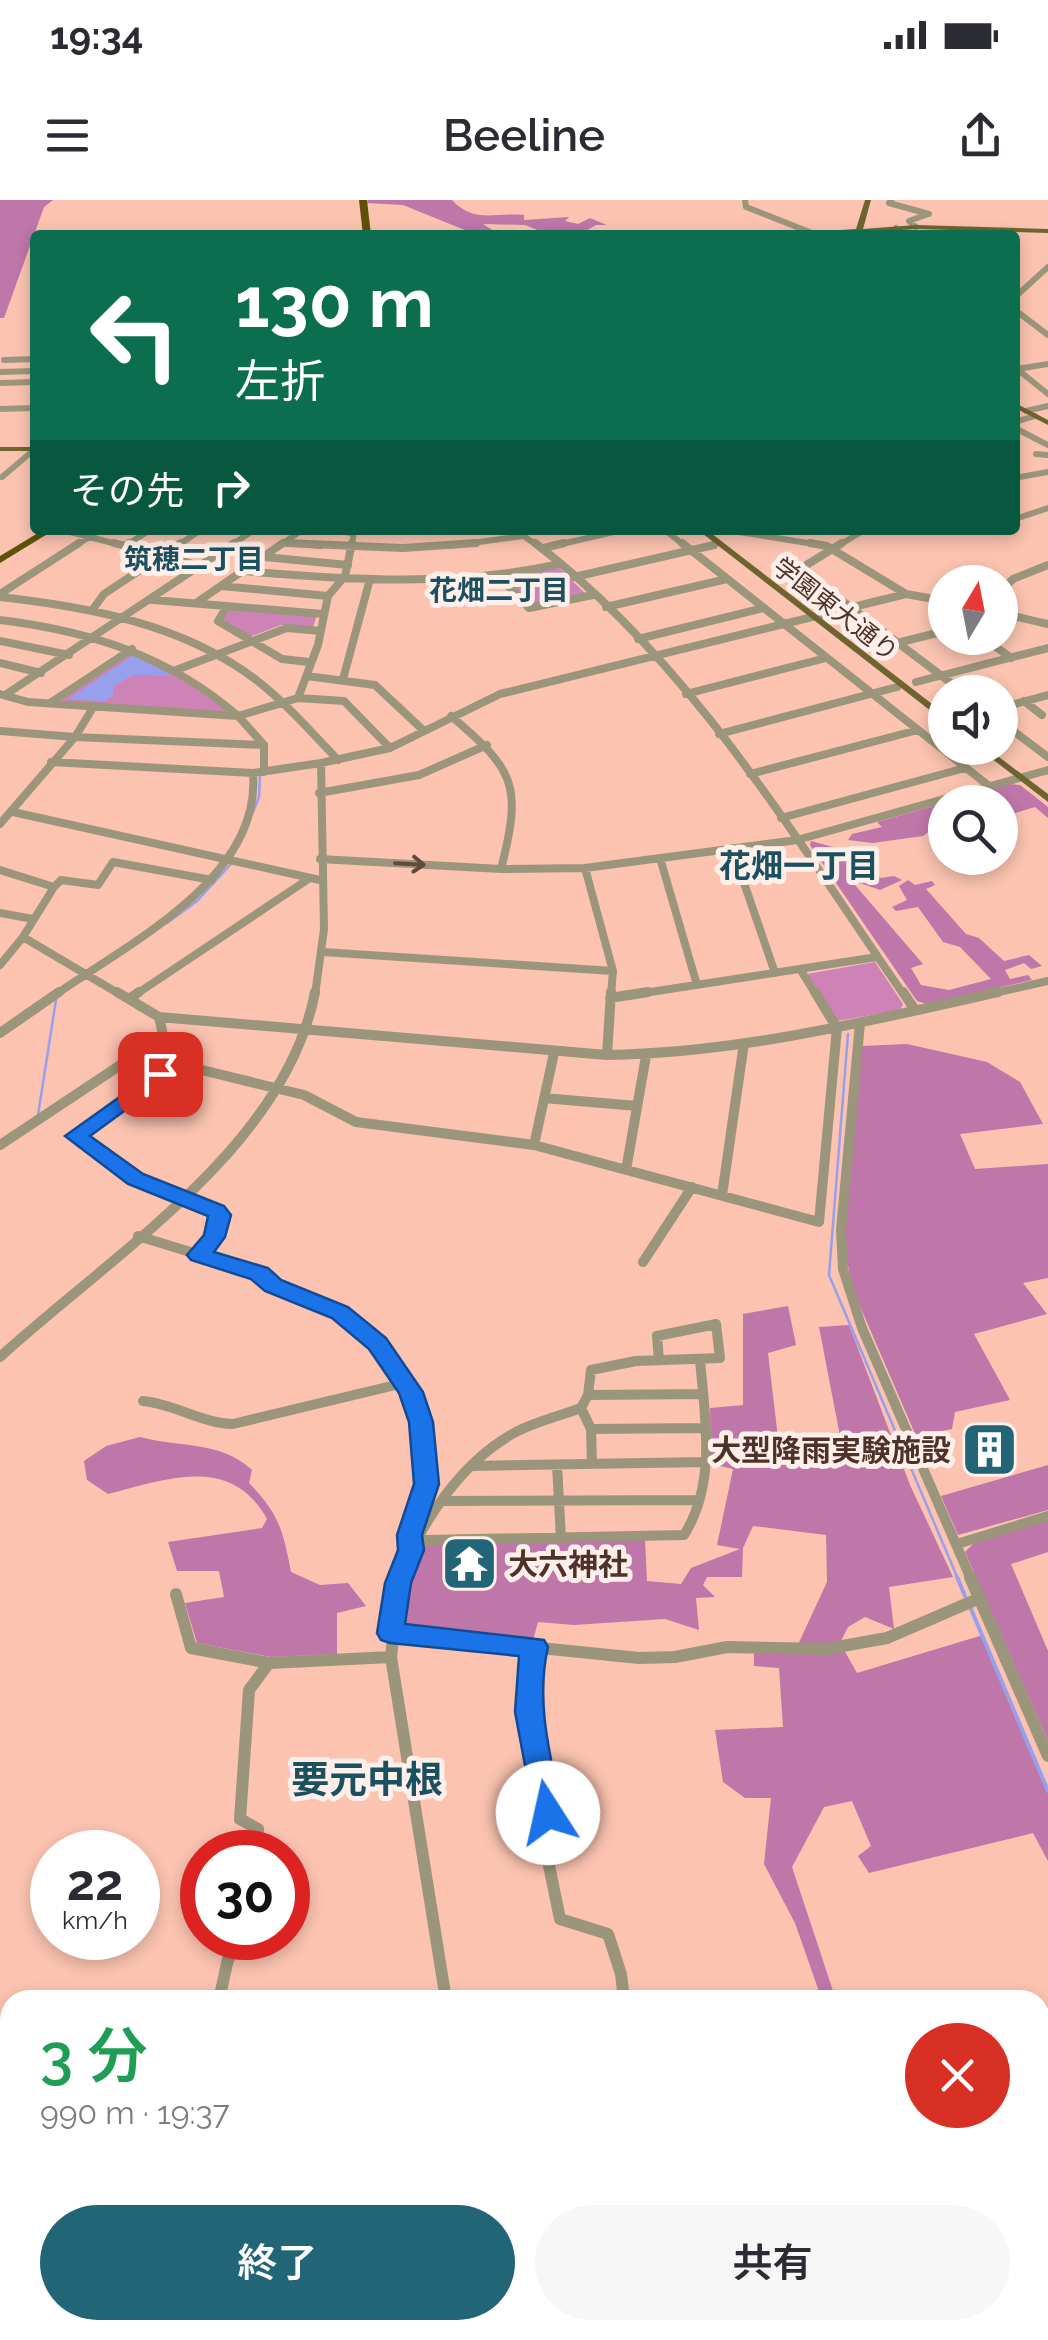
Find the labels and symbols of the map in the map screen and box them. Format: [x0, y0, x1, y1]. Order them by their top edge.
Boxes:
district label: 筑穂二丁目 [124, 543, 264, 576]
street label: 学園東大通り [768, 551, 904, 667]
north arrow [928, 565, 1018, 655]
district label: 花畑二丁目 [429, 574, 569, 607]
district label: 花畑一丁目 [719, 847, 879, 884]
one-way arrow [394, 855, 426, 874]
pin [118, 1032, 203, 1117]
building icon: 大型降雨実験施設 [960, 1420, 1020, 1480]
place label: 大型降雨実験施設 [711, 1433, 951, 1468]
temple icon: 大六神社 [439, 1534, 499, 1594]
place label: 大六神社 [508, 1547, 628, 1582]
district label: 要元中根 [291, 1757, 443, 1802]
position arrow [496, 1761, 600, 1865]
speed limit sign: 30 [180, 1830, 310, 1960]

